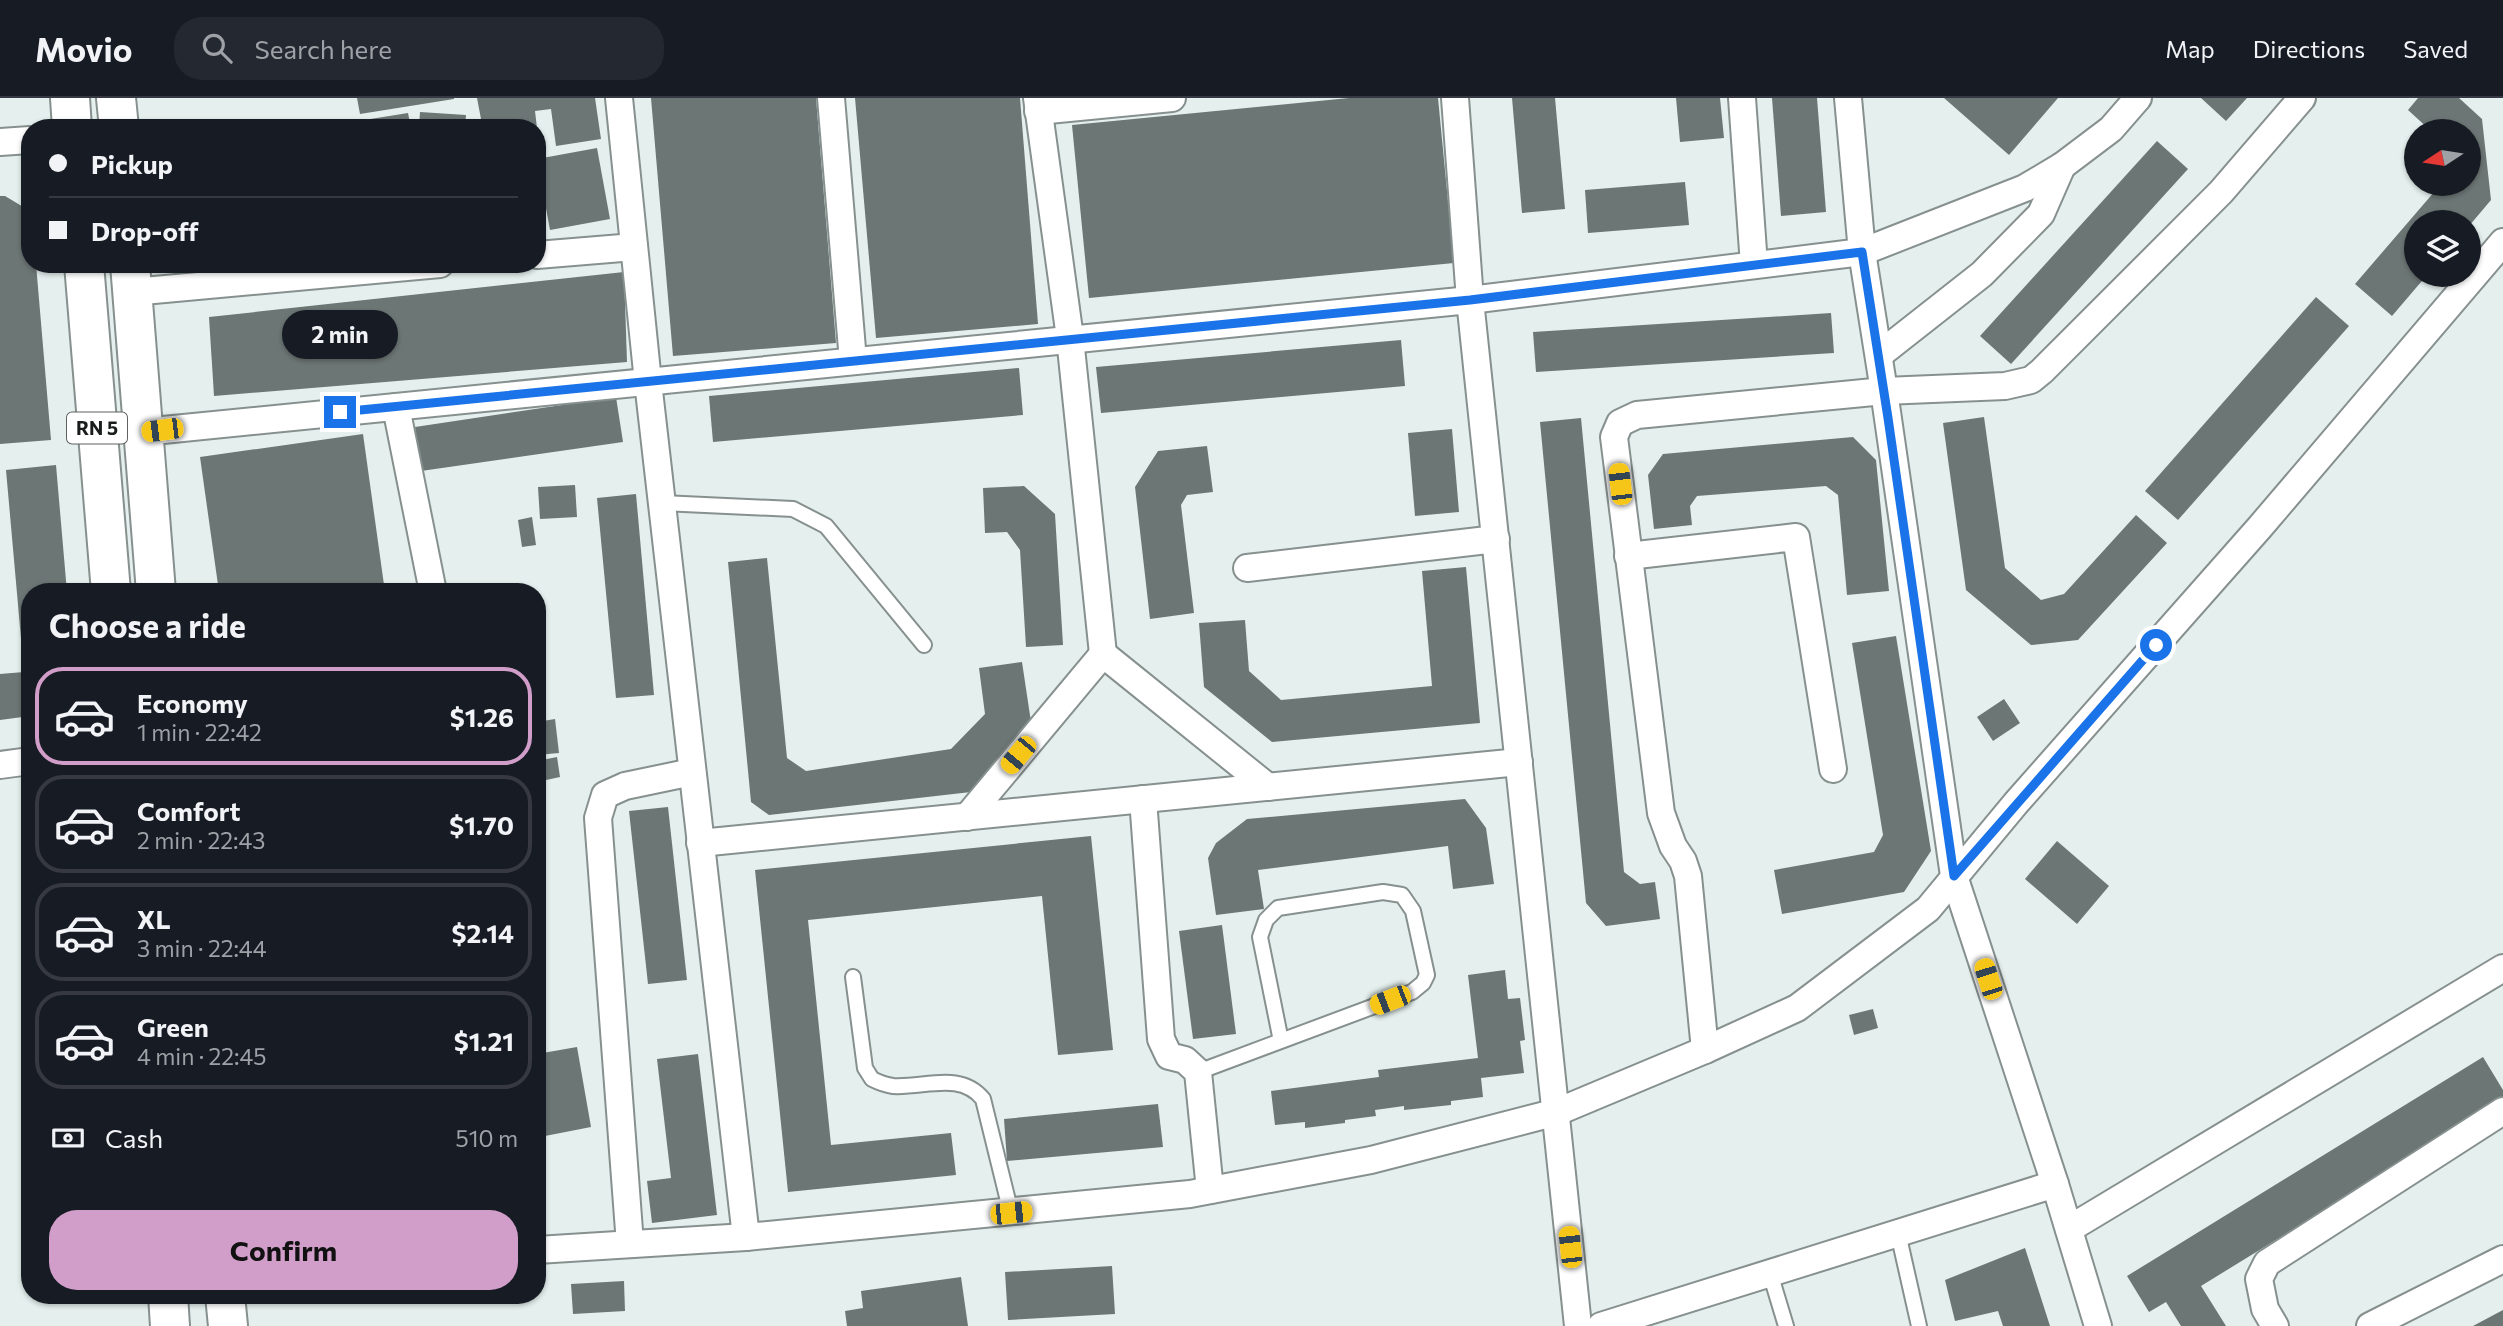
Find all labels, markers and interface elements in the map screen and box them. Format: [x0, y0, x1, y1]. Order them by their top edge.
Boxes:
search box [174, 17, 664, 80]
text: Movio [35, 28, 132, 69]
icon: search [198, 29, 236, 67]
text: Search here [254, 33, 392, 64]
text: Map [2165, 34, 2215, 63]
text: Directions [2253, 34, 2365, 63]
text: Saved [2403, 34, 2468, 63]
north arrow [2404, 119, 2482, 196]
map controls [2404, 119, 2481, 287]
text: Pickup [91, 148, 173, 179]
button: layers [2404, 210, 2481, 287]
text: Drop-off [91, 215, 198, 246]
callout: 2 min [282, 310, 398, 360]
text: 2 min [311, 320, 369, 348]
route end [324, 396, 356, 428]
road number: RN 5 [67, 412, 127, 444]
car [140, 417, 185, 443]
car [1608, 462, 1633, 506]
text: Choose a ride [49, 605, 246, 645]
route start [2140, 629, 2172, 661]
icon: car [53, 685, 116, 748]
text: Economy [137, 687, 248, 718]
text: $1.26 [450, 701, 514, 732]
text: 1 min · 22:42 [137, 718, 262, 746]
car [997, 732, 1040, 778]
icon: car [53, 793, 116, 856]
text: Comfort [137, 795, 240, 826]
text: $1.70 [449, 809, 514, 840]
text: 2 min · 22:43 [137, 826, 265, 854]
icon: car [53, 901, 116, 964]
text: XL [137, 903, 171, 934]
text: $2.14 [452, 917, 514, 948]
text: 3 min · 22:44 [137, 934, 266, 962]
car [1972, 956, 2005, 1002]
car [1367, 983, 1414, 1017]
icon: car [53, 1009, 116, 1072]
text: Green [137, 1011, 209, 1042]
text: $1.21 [454, 1025, 514, 1056]
text: 4 min · 22:45 [137, 1042, 267, 1070]
icon: cash [49, 1119, 87, 1157]
text: Cash [105, 1122, 163, 1153]
text: 510 m [455, 1124, 518, 1152]
car [990, 1200, 1033, 1226]
button: Confirm [49, 1210, 518, 1290]
car [1558, 1225, 1583, 1269]

